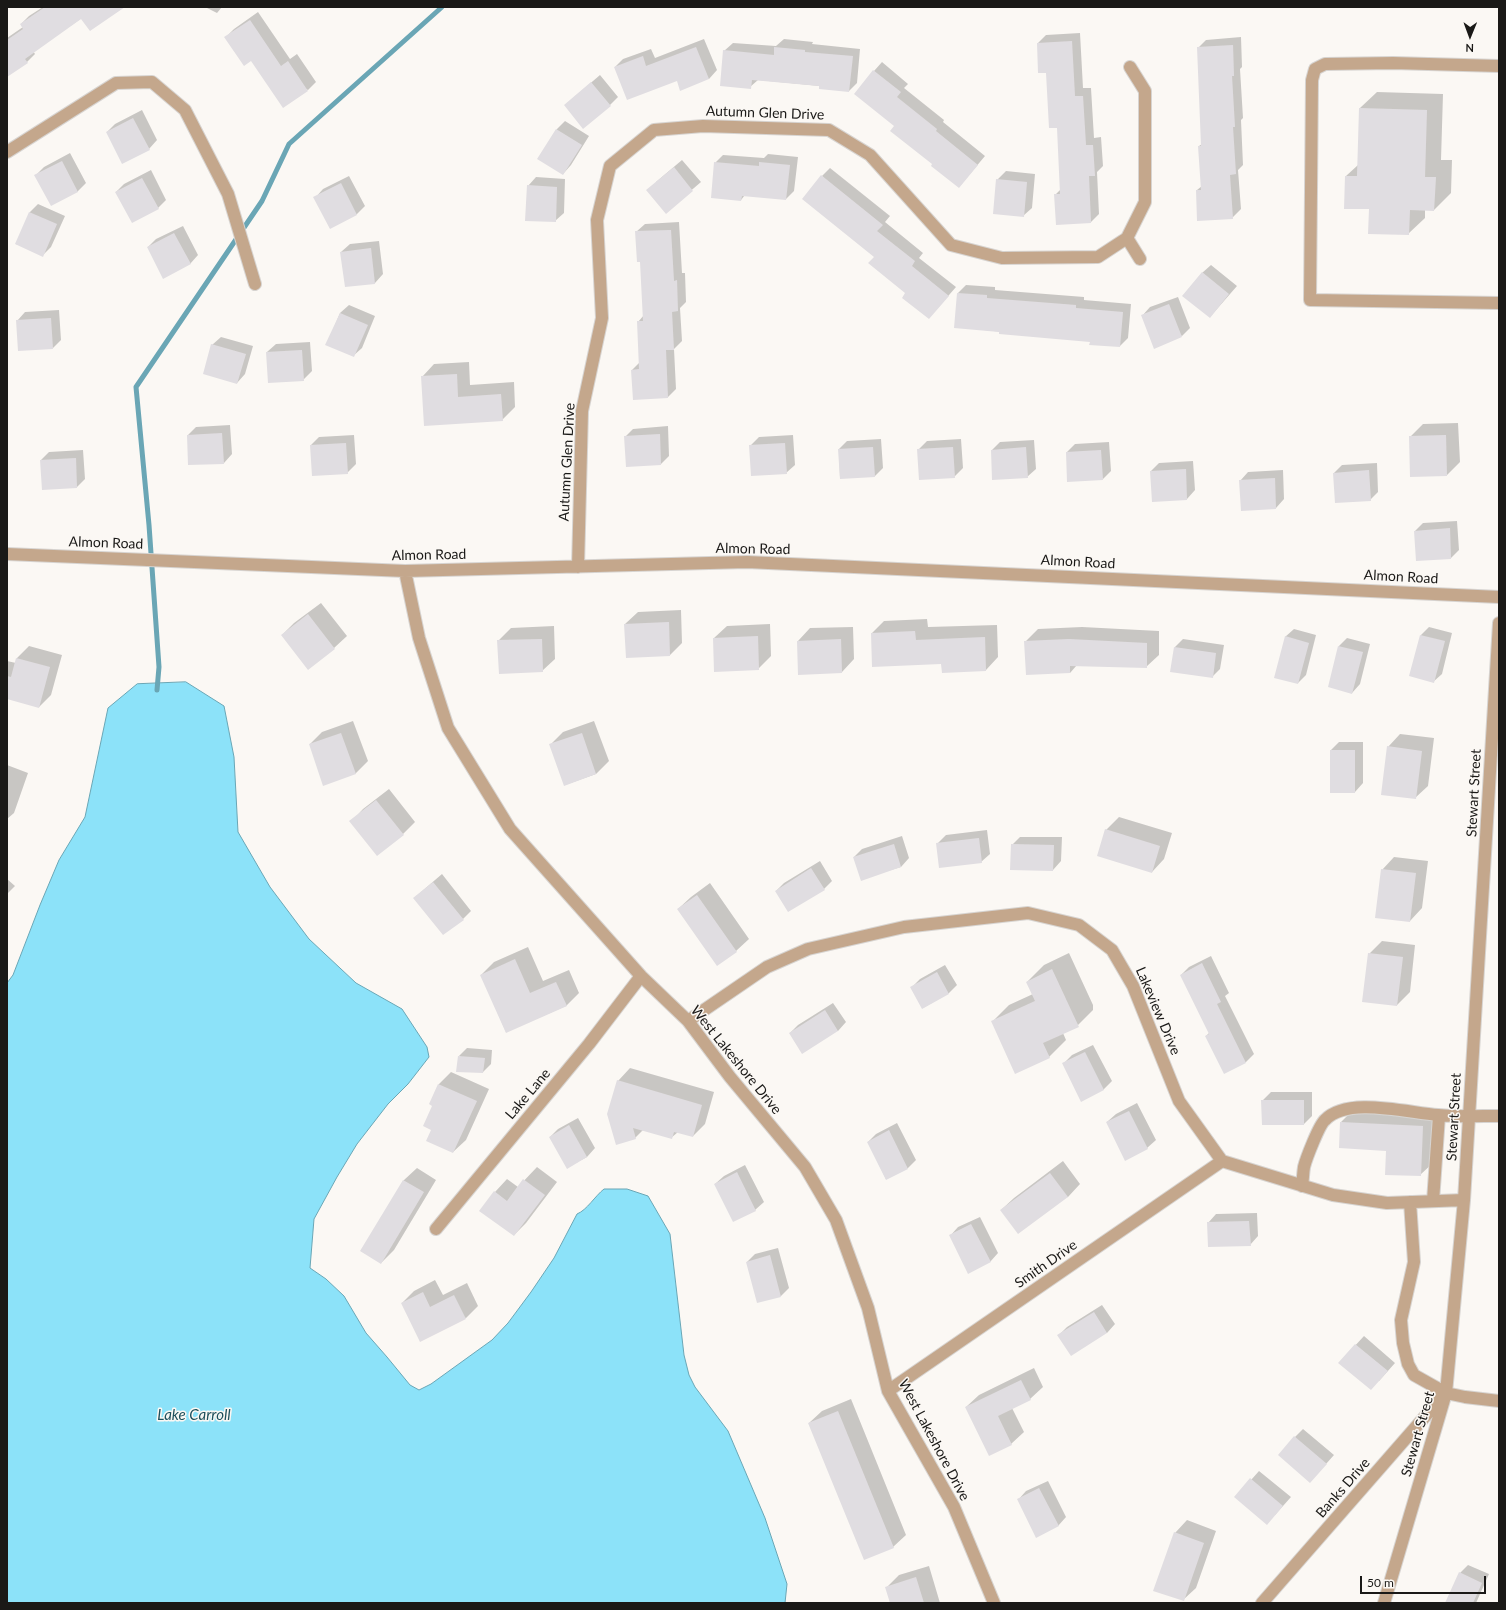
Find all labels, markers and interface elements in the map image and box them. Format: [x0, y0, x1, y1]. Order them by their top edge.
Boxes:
north arrow [1450, 16, 1490, 56]
text: N [1465, 42, 1474, 55]
street label: Autumn Glen Drive [706, 103, 824, 123]
street label: Autumn Glen Drive [556, 402, 578, 522]
street label: Almon Road [68, 533, 144, 553]
street label: Almon Road [716, 540, 790, 558]
street label: Almon Road [392, 546, 466, 564]
street label: Almon Road [1040, 552, 1116, 572]
street label: Almon Road [1363, 567, 1439, 587]
street label: Stewart Street [1463, 749, 1485, 837]
street label: Lakeview Drive [1132, 964, 1184, 1058]
street label: West Lakeshore Drive [687, 1002, 785, 1118]
street label: Lake Lane [502, 1065, 554, 1123]
street label: Stewart Street [1443, 1073, 1465, 1161]
street label: Smith Drive [1012, 1236, 1080, 1292]
street label: West Lakeshore Drive [895, 1376, 973, 1504]
street label: Stewart Street [1398, 1389, 1438, 1479]
water label: Lake Carroll [157, 1406, 231, 1424]
street label: Banks Drive [1312, 1455, 1374, 1521]
scale bar [1362, 1568, 1488, 1594]
text: 50 m [1367, 1575, 1394, 1590]

